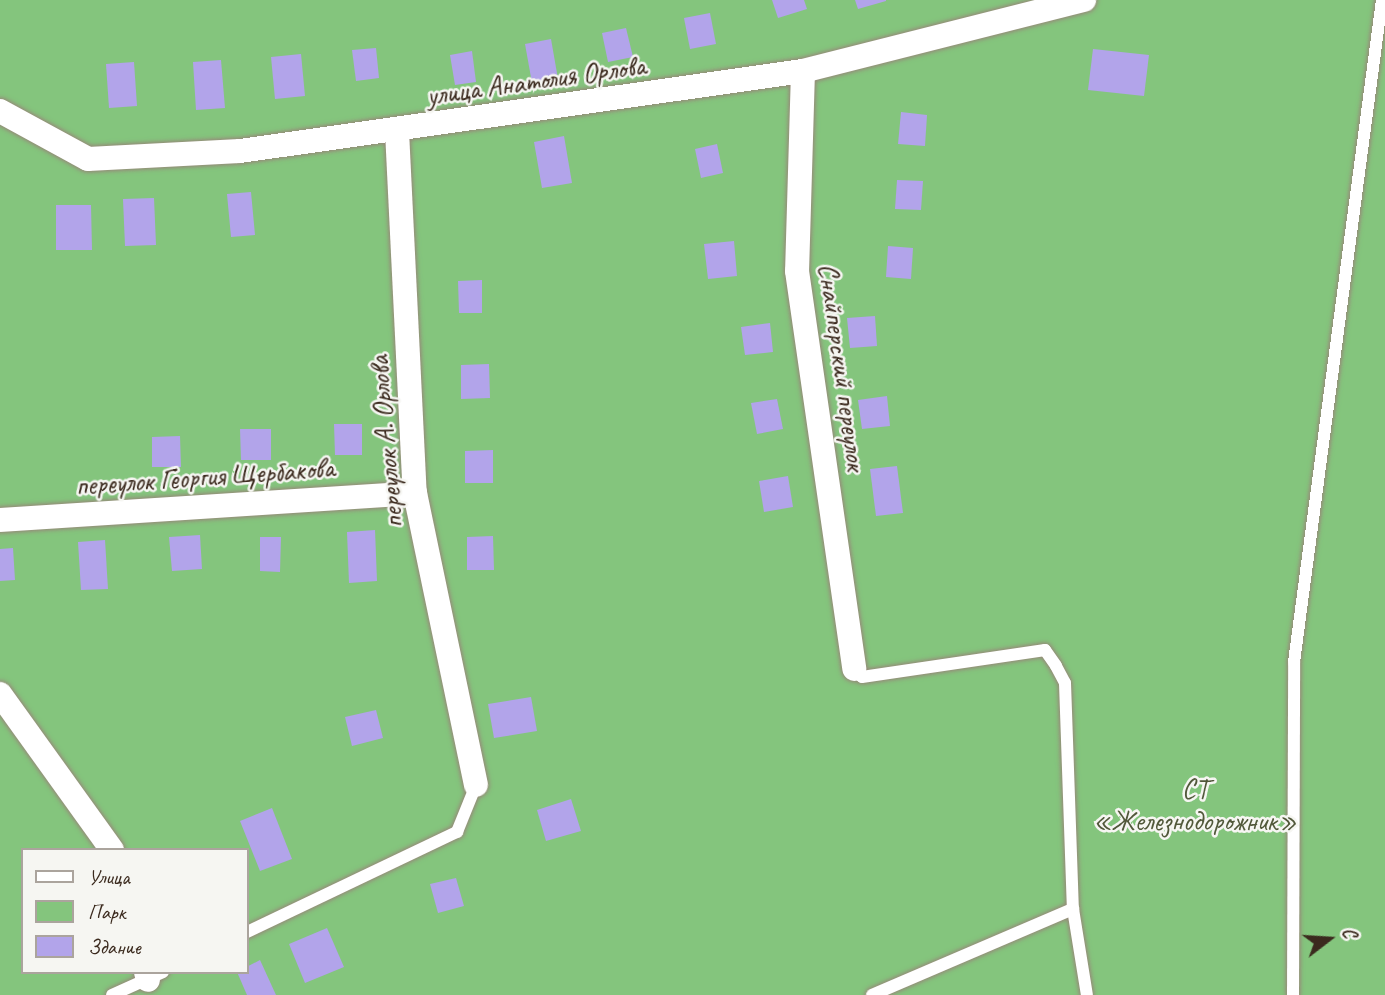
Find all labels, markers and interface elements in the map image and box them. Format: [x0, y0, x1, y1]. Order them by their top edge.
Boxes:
street label: улица Анатолия Орлова [423, 49, 649, 113]
street label: Снайперский переулок [811, 261, 873, 473]
street label: переулок А. Орлова [362, 354, 410, 530]
street label: переулок Георгия Щербакова [74, 451, 336, 503]
park label: СТ «Железнодорожник» [1093, 772, 1297, 838]
legend [21, 848, 248, 974]
text: Улица [88, 864, 130, 890]
text: Парк [88, 899, 125, 925]
north arrow [1294, 904, 1364, 974]
text: С [1336, 925, 1362, 941]
text: Здание [88, 934, 141, 960]

